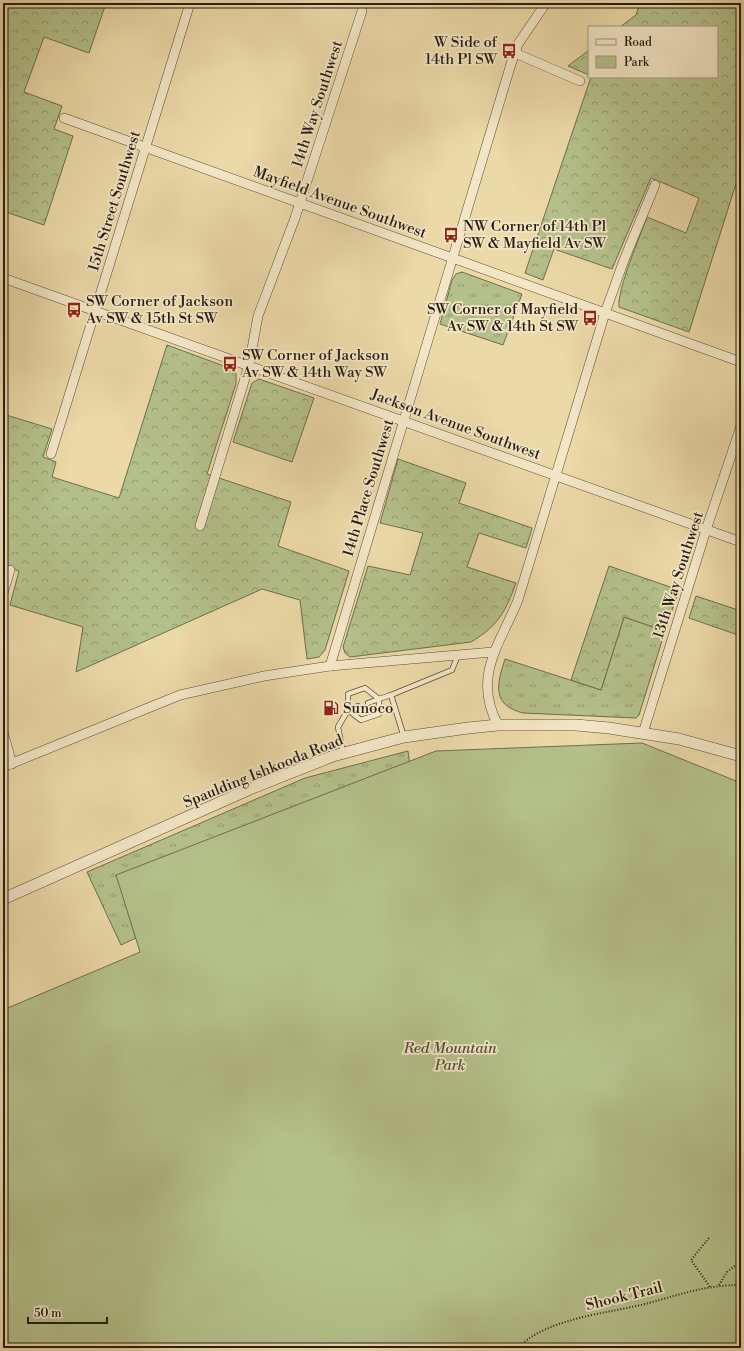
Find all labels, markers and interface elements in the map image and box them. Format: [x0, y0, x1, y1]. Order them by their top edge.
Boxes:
legend [588, 26, 718, 78]
place label: W Side of 14th Pl SW [425, 33, 498, 69]
text: Road [624, 35, 652, 50]
street label: 14th Way Southwest [288, 38, 347, 170]
bus stop icon: W Side of 14th Pl SW [500, 42, 518, 60]
text: Park [624, 55, 650, 70]
street label: 15th Street Southwest [84, 128, 145, 274]
street label: Mayfield Avenue Southwest [251, 162, 430, 243]
place label: NW Corner of 14th Pl SW & Mayfield Av SW [463, 217, 607, 253]
bus stop icon: NW Corner of 14th Pl SW & Mayfield Av SW [442, 226, 460, 244]
place label: SW Corner of Jackson Av SW & 15th St SW [85, 292, 233, 328]
place label: SW Corner of Mayfield Av SW & 14th St SW [427, 300, 578, 336]
bus stop icon: SW Corner of Jackson Av SW & 15th St SW [65, 301, 83, 319]
bus stop icon: SW Corner of Mayfield Av SW & 14th St SW [581, 309, 599, 327]
place label: SW Corner of Jackson Av SW & 14th Way SW [241, 346, 389, 382]
bus stop icon: SW Corner of Jackson Av SW & 14th Way SW [221, 355, 239, 373]
street label: Jackson Avenue Southwest [367, 385, 544, 464]
street label: 14th Place Southwest [339, 417, 399, 559]
street label: 13th Way Southwest [649, 509, 708, 641]
fuel station icon: Sunoco [322, 699, 340, 717]
place label: Sunoco [343, 699, 394, 718]
street label: Spaulding Ishkooda Road [180, 730, 346, 812]
park label: Red Mountain Park [402, 1039, 497, 1075]
street label: Shook Trail [584, 1278, 665, 1315]
scale bar [28, 1299, 107, 1325]
text: 50 m [34, 1306, 62, 1321]

